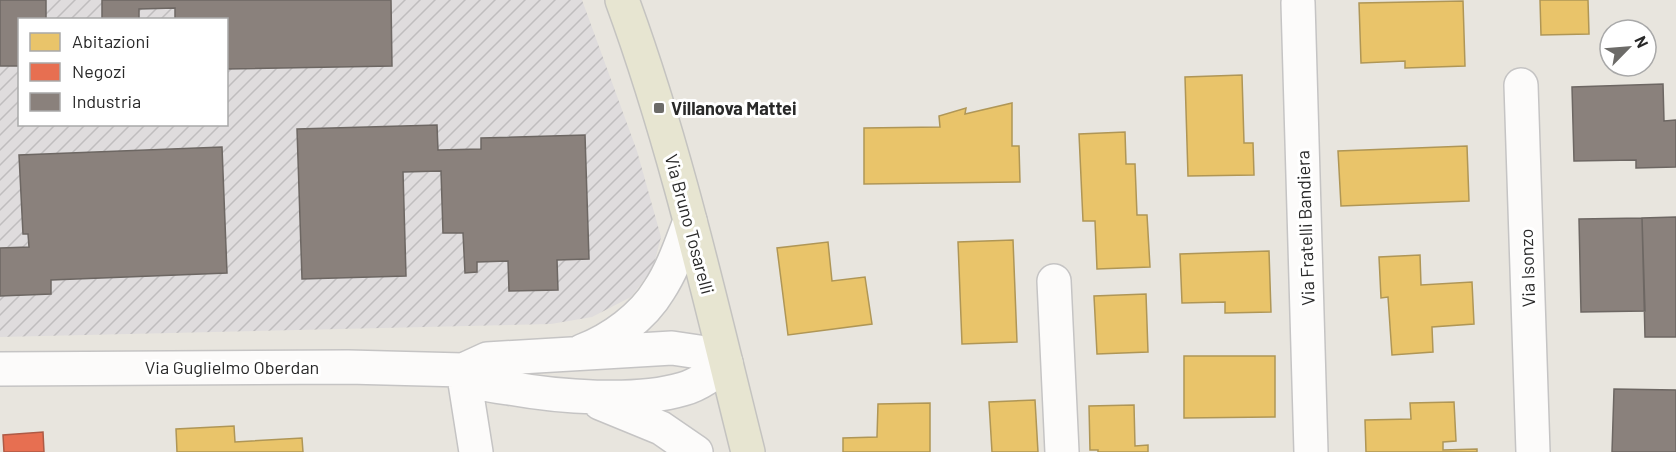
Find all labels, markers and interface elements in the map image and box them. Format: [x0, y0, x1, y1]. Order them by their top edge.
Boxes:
legend [18, 18, 228, 126]
north arrow [1598, 18, 1658, 78]
text: Abitazioni [72, 30, 150, 52]
text: N [1631, 33, 1653, 50]
text: Negozi [72, 60, 126, 82]
text: Industria [72, 90, 141, 112]
place label: Villanova Mattei [671, 97, 797, 119]
marker: Villanova Mattei [652, 101, 666, 115]
street label: Via Fratelli Bandiera [1291, 150, 1319, 306]
street label: Via Bruno Tosarelli [661, 152, 719, 296]
street label: Via Isonzo [1515, 228, 1539, 308]
street label: Via Guglielmo Oberdan [145, 356, 319, 378]

